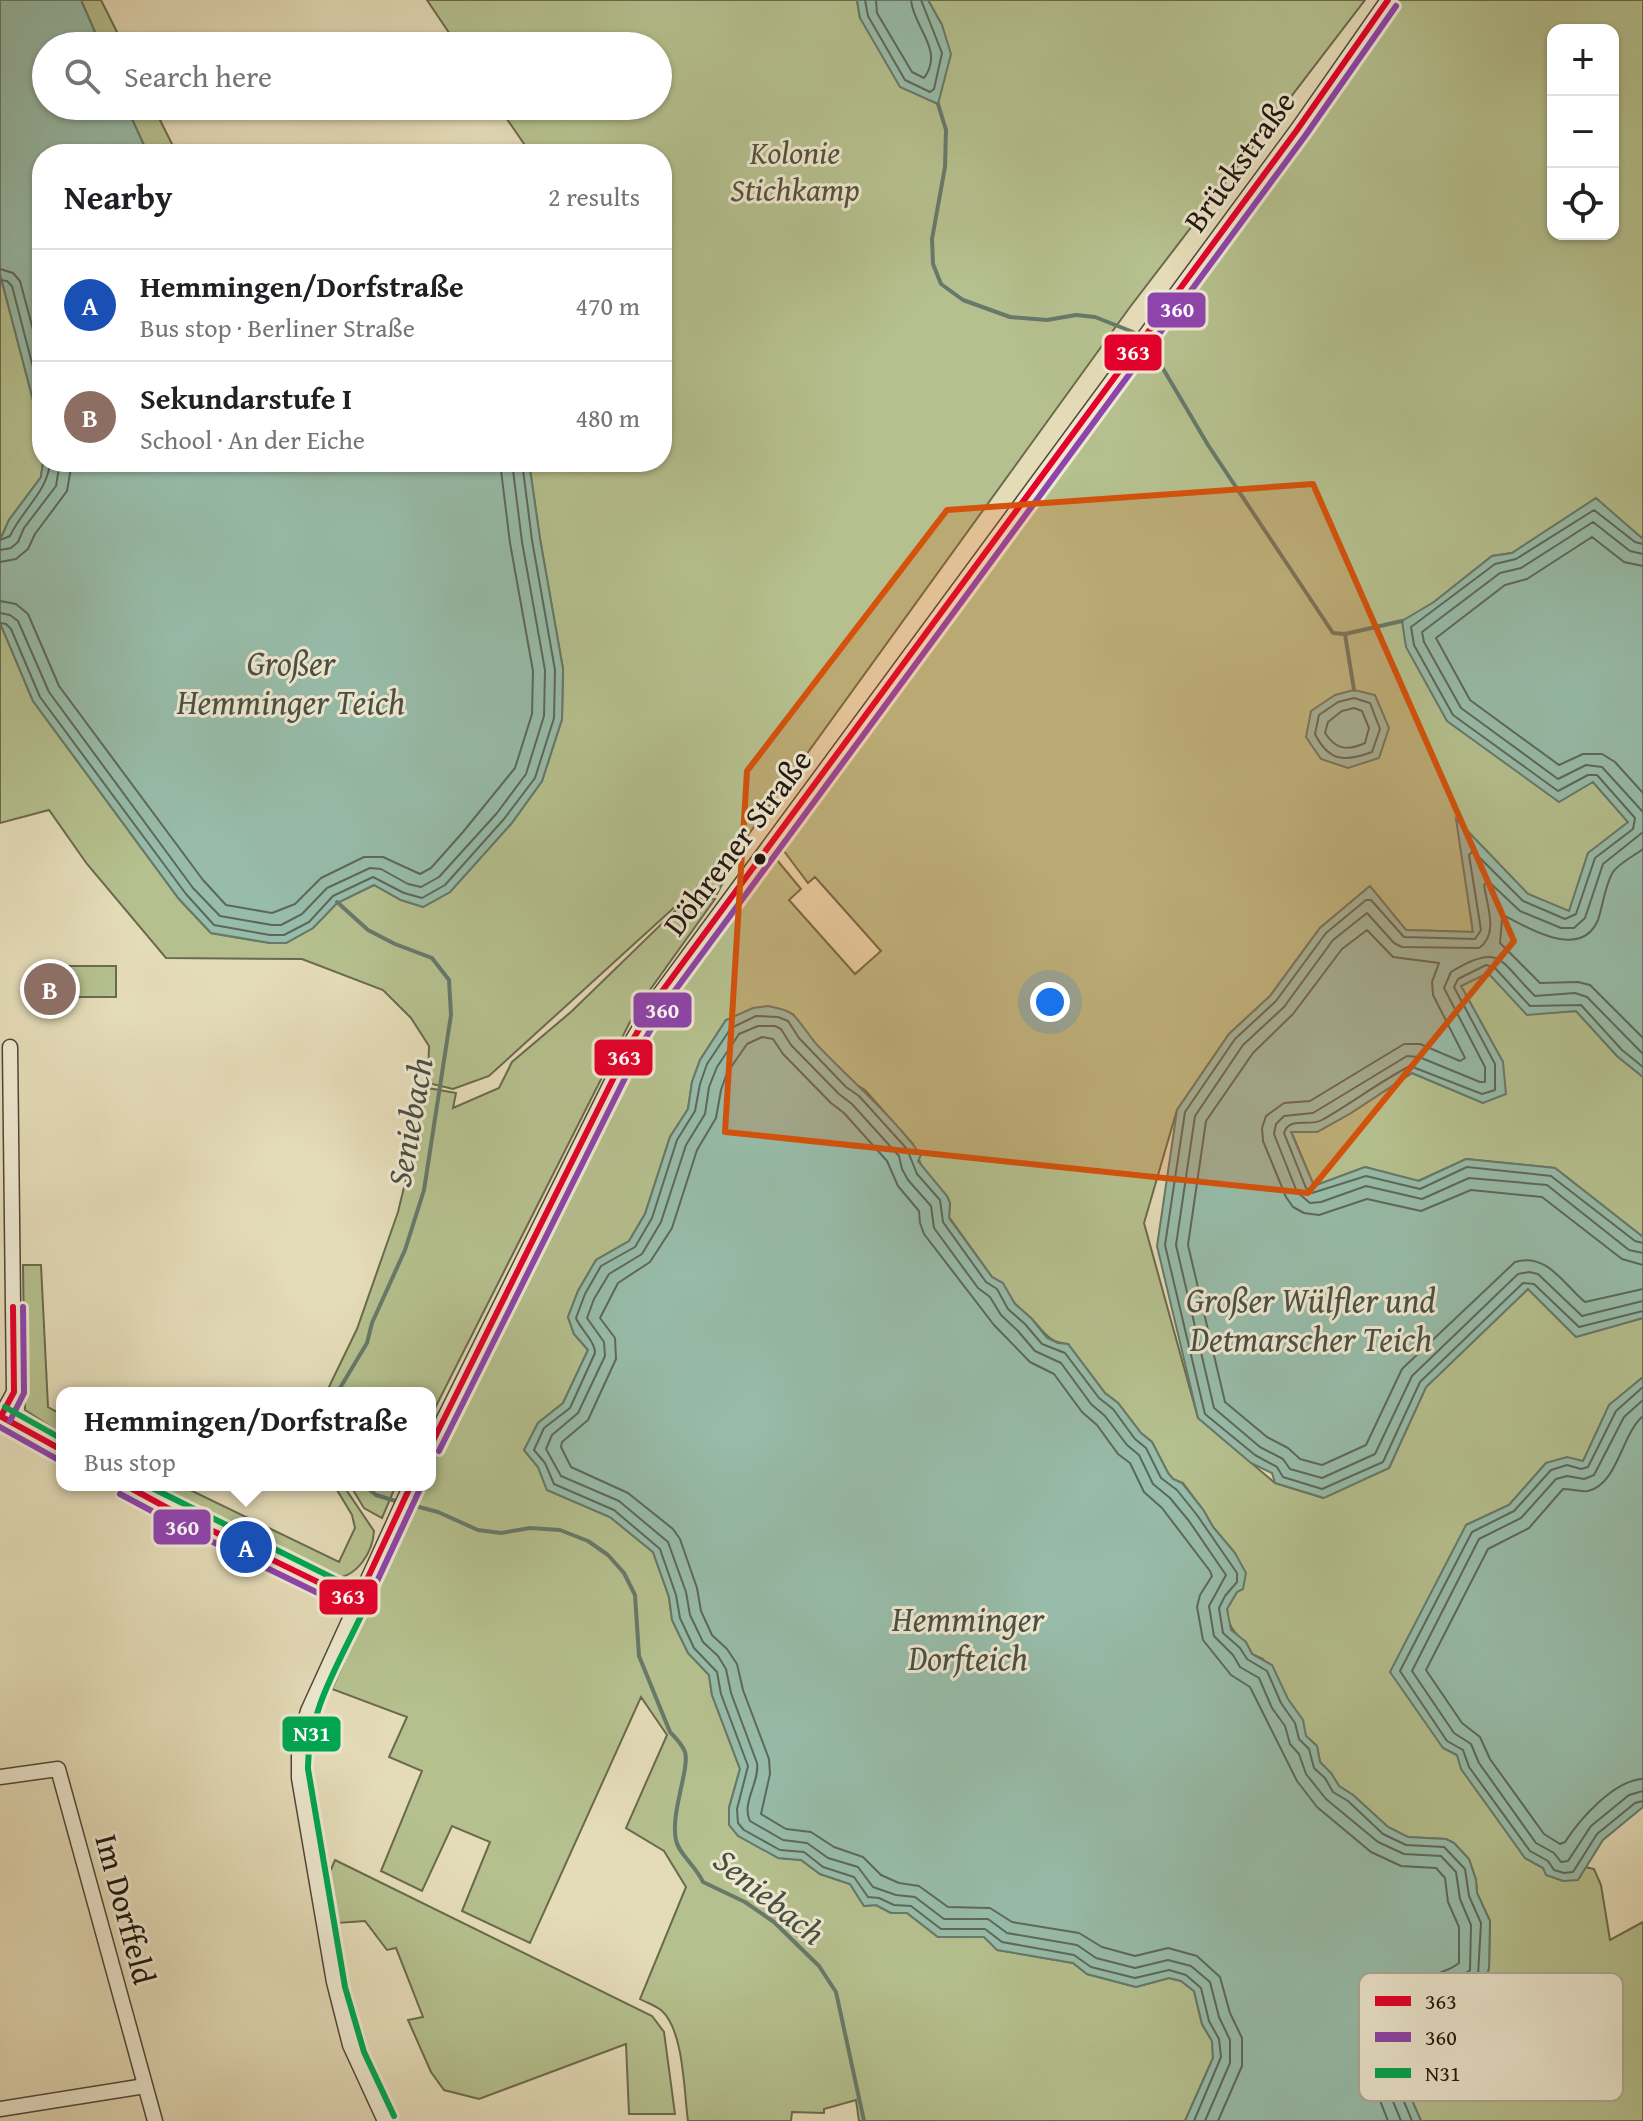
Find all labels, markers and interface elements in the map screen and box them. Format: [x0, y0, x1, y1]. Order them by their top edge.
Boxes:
map controls [1547, 24, 1619, 240]
button: + [1547, 24, 1619, 96]
search box [32, 32, 672, 120]
icon: search [60, 54, 104, 98]
text: Search here [124, 54, 272, 98]
street label: Brückstraße [1172, 81, 1306, 241]
button: − [1547, 96, 1619, 168]
park label: Kolonie Stichkamp [730, 129, 860, 213]
button: locate [1547, 168, 1619, 240]
text: Nearby [64, 172, 173, 221]
text: 2 results [548, 177, 640, 216]
text: Hemmingen/Dorfstraße [140, 264, 464, 308]
text: A [82, 286, 98, 325]
text: 470 m [575, 286, 640, 325]
line badge: 360 [1146, 291, 1207, 329]
text: 360 [1160, 293, 1194, 325]
text: Bus stop · Berliner Straße [140, 308, 415, 347]
line badge: 363 [1103, 333, 1163, 372]
text: 363 [1116, 336, 1150, 368]
text: Sekundarstufe I [140, 376, 352, 420]
text: B [82, 398, 98, 437]
text: 480 m [575, 398, 640, 437]
text: School · An der Eiche [140, 420, 365, 459]
water label: Großer Hemminger Teich [176, 638, 405, 726]
street label: Döhrener Straße [651, 739, 823, 945]
unlabelled marker [752, 851, 768, 867]
pin: B [24, 959, 76, 1019]
your location [1030, 982, 1070, 1022]
line badge: 360 [632, 991, 693, 1029]
text: 360 [645, 994, 679, 1026]
line badge: 363 [593, 1038, 654, 1077]
text: 363 [607, 1041, 641, 1073]
water label: Seniebach [374, 1053, 444, 1191]
water label: Großer Wülfler und Detmarscher Teich [1186, 1275, 1436, 1363]
popup [56, 1387, 436, 1491]
text: Hemmingen/Dorfstraße [84, 1398, 408, 1442]
text: Bus stop [84, 1442, 176, 1481]
line badge: 360 [152, 1508, 212, 1546]
text: 360 [165, 1511, 199, 1543]
pin: A [220, 1517, 272, 1577]
line badge: 363 [318, 1578, 379, 1616]
text: 363 [331, 1580, 365, 1612]
water label: Hemminger Dorfteich [891, 1594, 1045, 1682]
line badge: N31 [281, 1715, 342, 1753]
text: N31 [293, 1717, 331, 1749]
street label: Im Dorffeld [83, 1829, 169, 1989]
water label: Seniebach [704, 1836, 836, 1956]
legend [1359, 1973, 1623, 2101]
text: 363 [1425, 1985, 1457, 2017]
text: 360 [1425, 2021, 1457, 2053]
text: N31 [1425, 2057, 1461, 2089]

